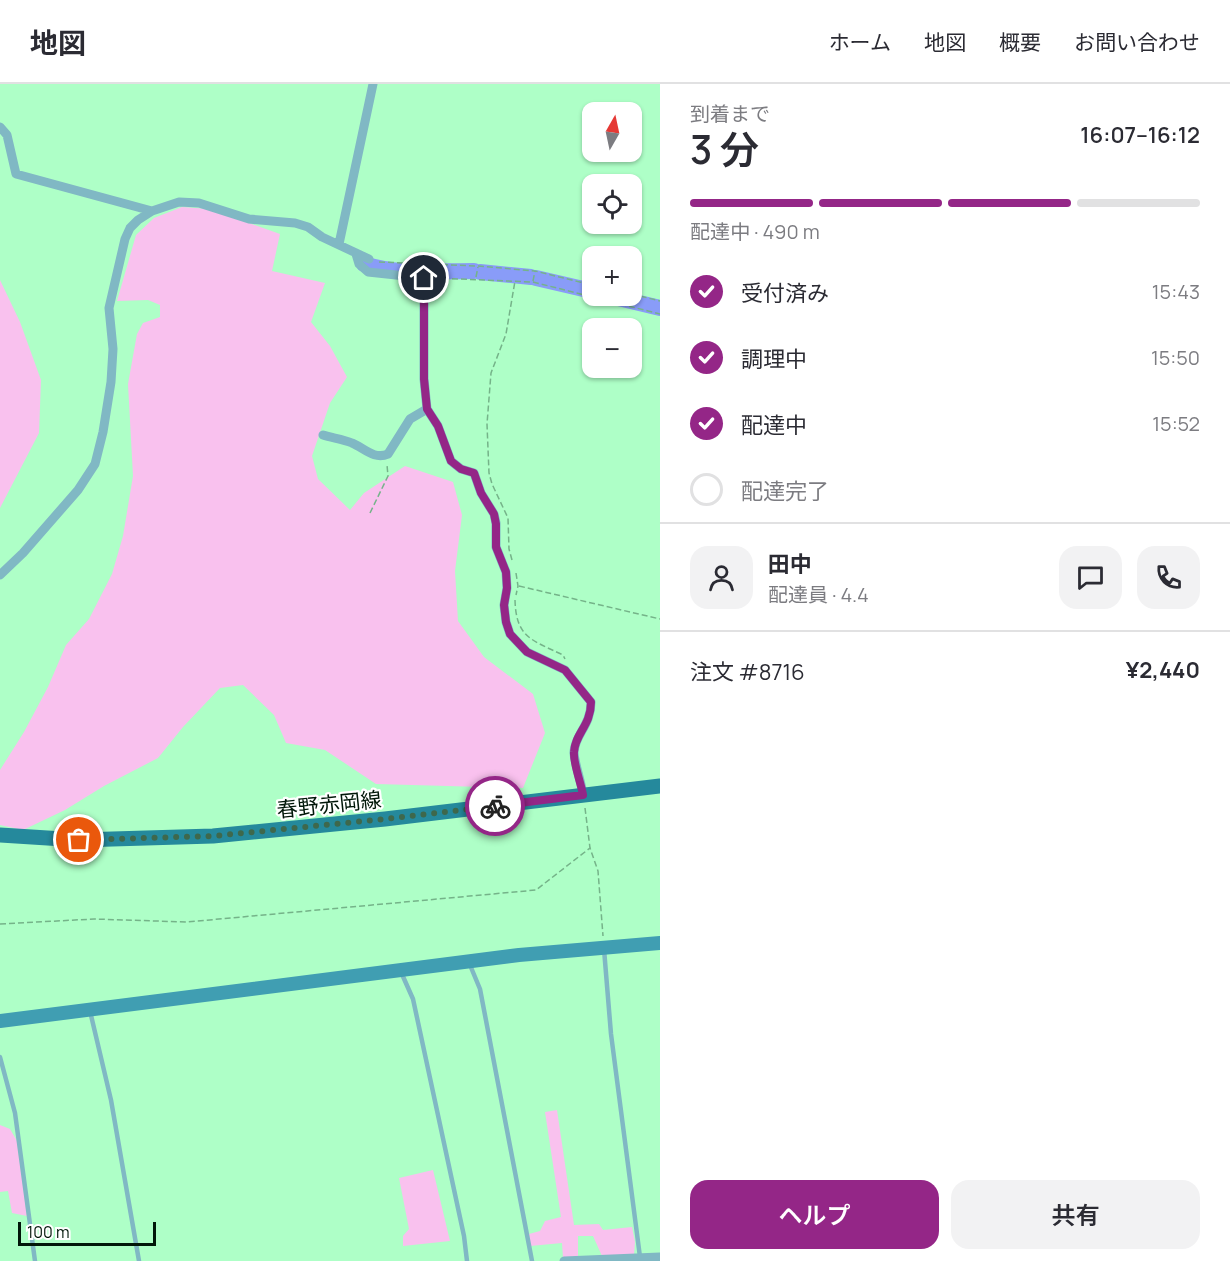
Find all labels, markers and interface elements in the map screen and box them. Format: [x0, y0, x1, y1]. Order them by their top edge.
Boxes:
text: 地図 [30, 23, 86, 61]
text: ホーム [829, 28, 891, 56]
text: 地図 [924, 28, 966, 56]
text: 概要 [999, 28, 1041, 56]
text: お問い合わせ [1074, 28, 1200, 56]
text: 到着まで [690, 100, 770, 127]
north arrow [582, 102, 642, 162]
map controls [582, 102, 642, 378]
text: 16:07–16:12 [1080, 120, 1200, 150]
text: 3 分 [690, 122, 759, 176]
button: locate [582, 174, 642, 234]
text: 配達中 · 490 m [690, 218, 820, 245]
button: + [582, 246, 642, 306]
pin [398, 252, 449, 303]
icon: home [407, 261, 440, 294]
icon: check [690, 275, 723, 308]
text: 受付済み [741, 278, 829, 308]
text: 15:43 [1152, 278, 1200, 305]
button: − [582, 318, 642, 378]
icon: check [690, 341, 723, 374]
text: 調理中 [741, 344, 807, 374]
text: 15:50 [1151, 344, 1200, 371]
icon: check [690, 407, 723, 440]
text: 配達中 [741, 410, 807, 440]
text: 15:52 [1152, 410, 1200, 437]
text: 配達完了 [741, 476, 829, 506]
button: person [690, 546, 753, 609]
button: chat [1059, 546, 1122, 609]
button: phone [1137, 546, 1200, 609]
text: 田中 [768, 549, 812, 579]
text: 配達員 · 4.4 [768, 581, 869, 608]
text: ¥2,440 [1126, 655, 1200, 685]
text: 注文 #8716 [690, 657, 805, 687]
courier [465, 776, 525, 836]
street label: 春野赤岡線 [275, 785, 383, 823]
icon: bike [479, 790, 512, 823]
pin [53, 814, 104, 865]
icon: bag [62, 823, 95, 856]
button: ヘルプ [690, 1180, 939, 1249]
button: 共有 [951, 1180, 1200, 1249]
scale bar [18, 1219, 156, 1246]
text: 100 m [27, 1221, 70, 1243]

